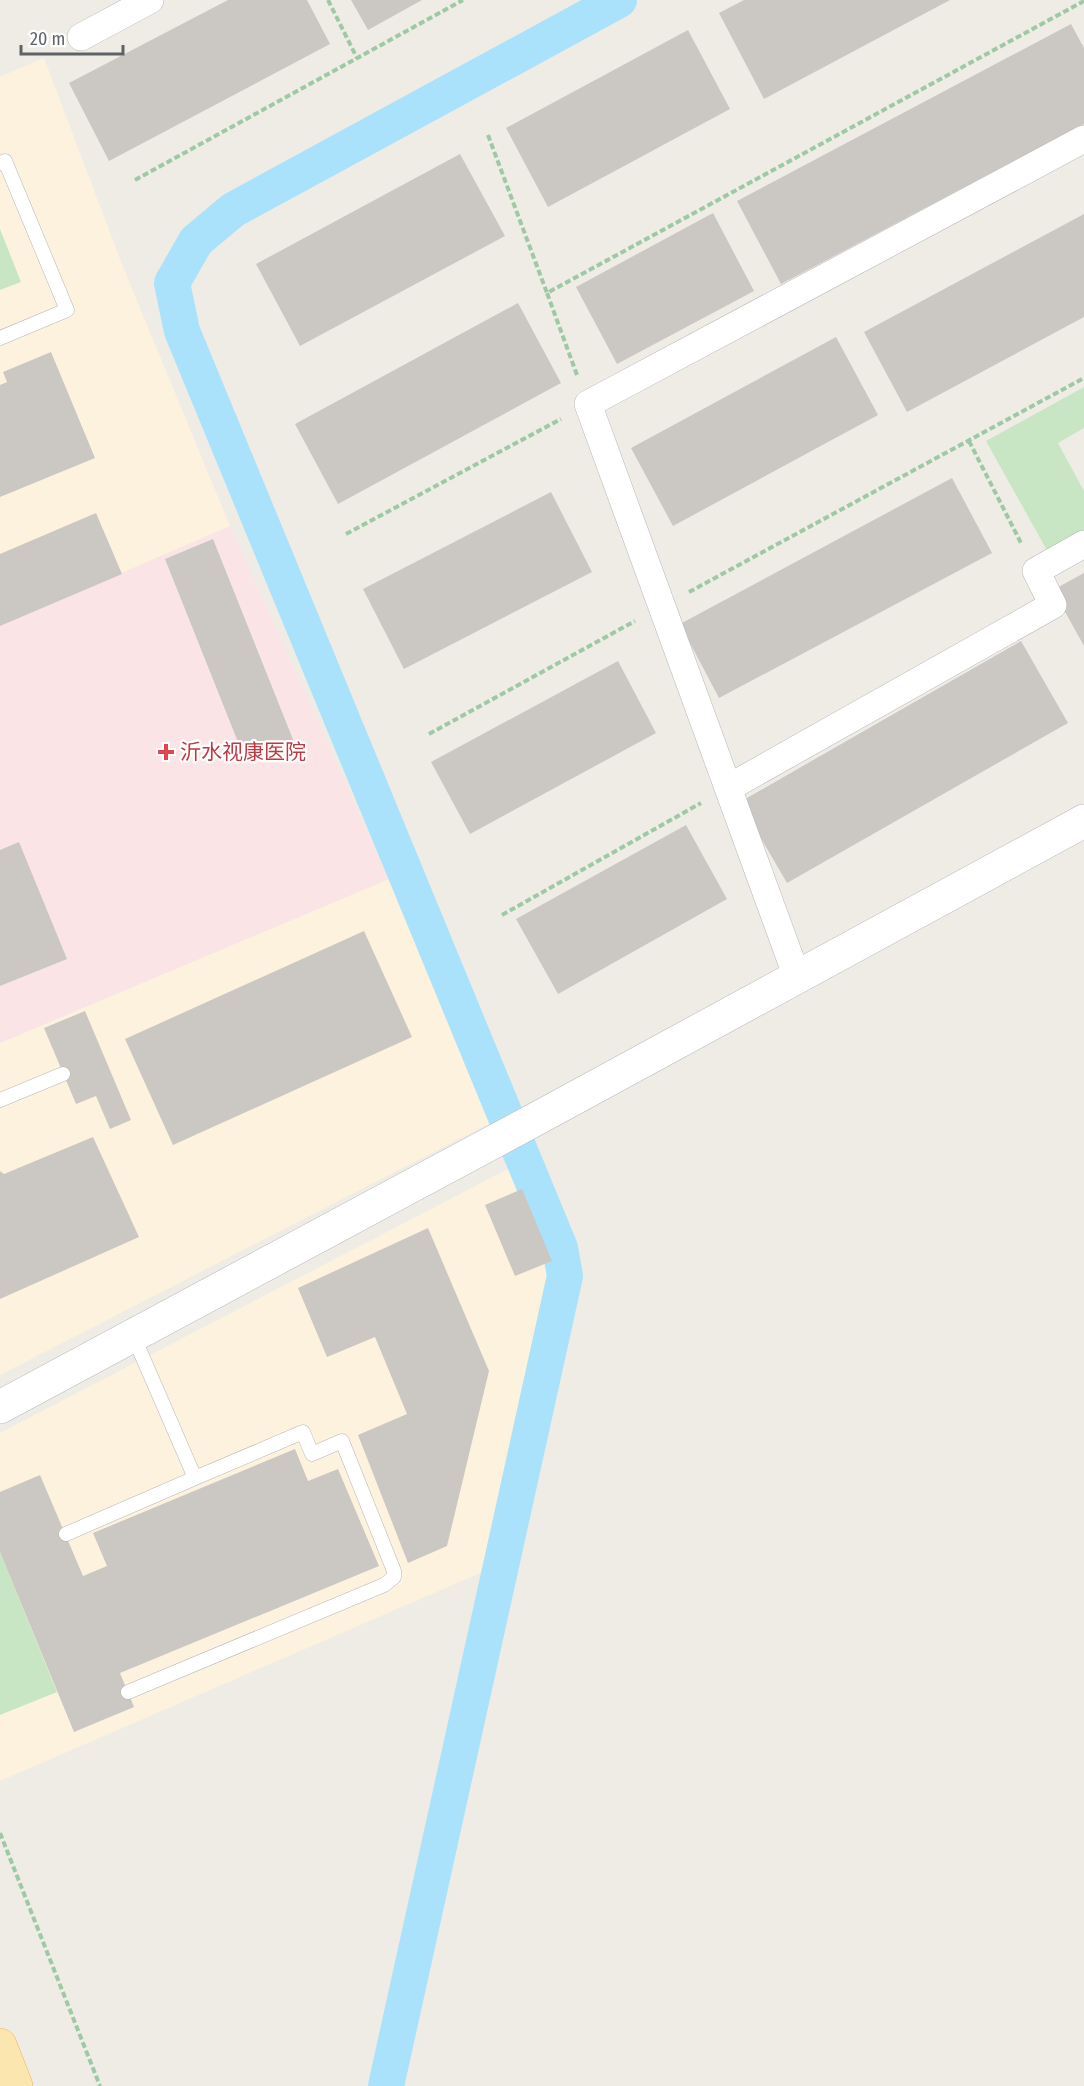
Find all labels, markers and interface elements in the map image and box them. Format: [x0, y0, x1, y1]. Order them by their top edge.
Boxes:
scale bar [21, 18, 123, 56]
text: 20 m [30, 28, 65, 50]
place label: 沂水视康医院 [180, 739, 306, 765]
marker: 沂水视康医院 [157, 743, 175, 761]

